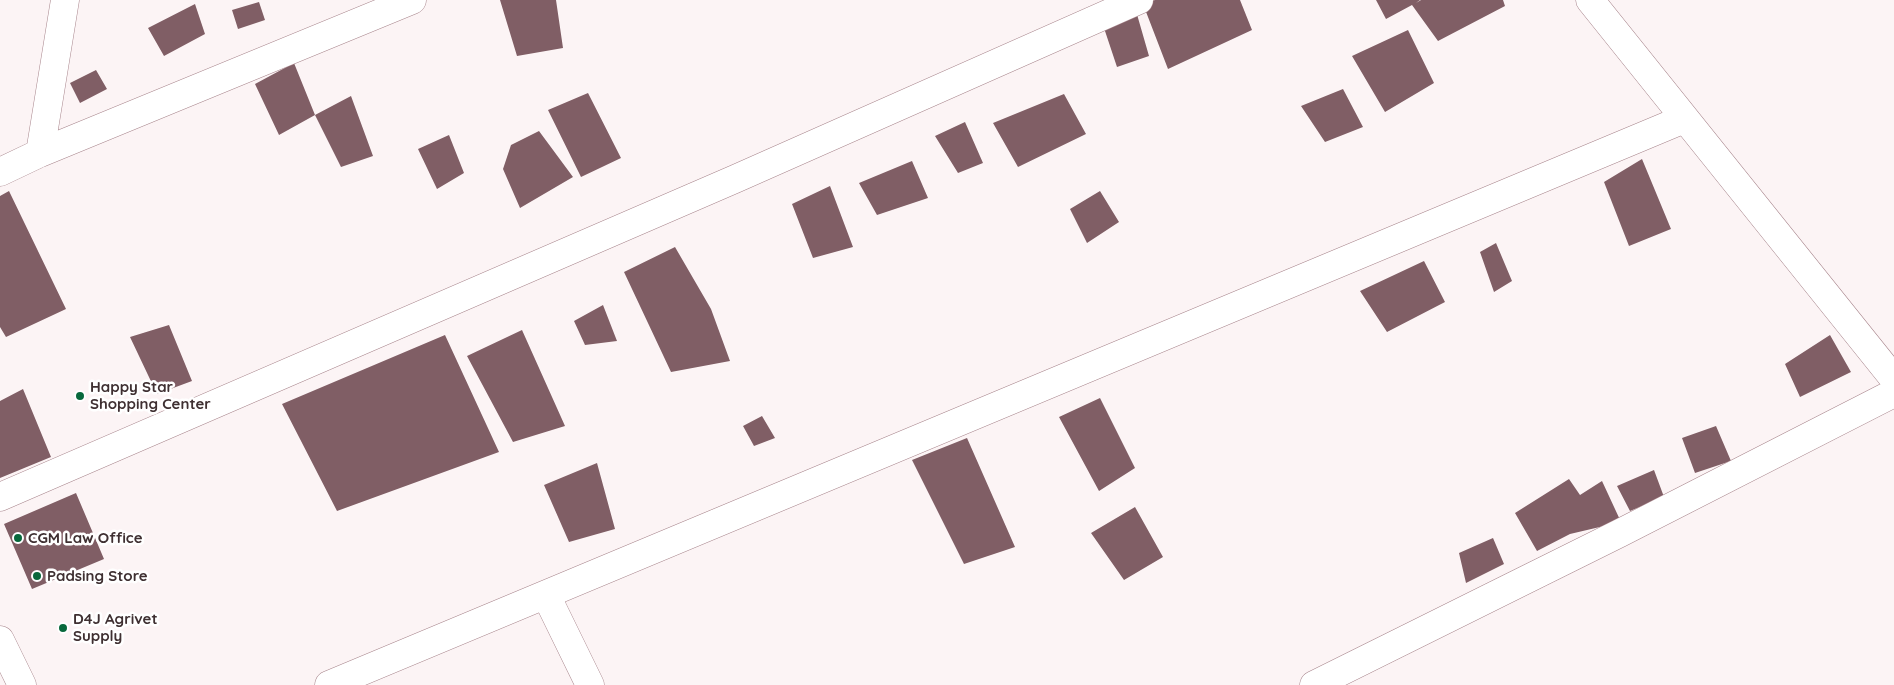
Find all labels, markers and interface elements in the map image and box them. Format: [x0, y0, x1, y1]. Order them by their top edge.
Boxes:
place label: Happy Star Shopping Center [90, 378, 211, 413]
marker: Happy Star Shopping Center [74, 390, 86, 402]
place label: CGM Law Office [28, 529, 142, 547]
marker: CGM Law Office [12, 532, 24, 544]
place label: Padsing Store [47, 567, 148, 585]
marker: Padsing Store [31, 570, 43, 582]
place label: D4J Agrivet Supply [73, 610, 158, 645]
marker: D4J Agrivet Supply [57, 622, 69, 634]

